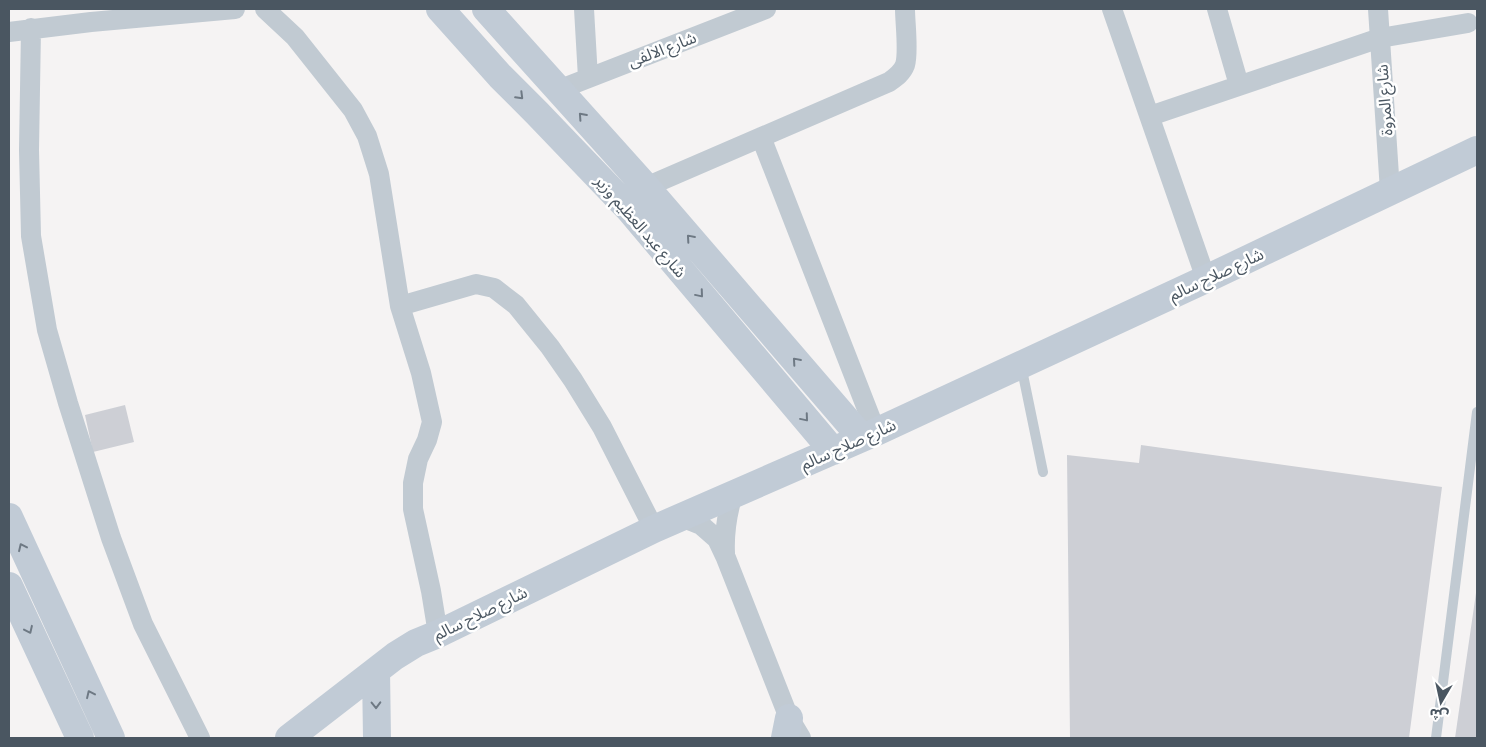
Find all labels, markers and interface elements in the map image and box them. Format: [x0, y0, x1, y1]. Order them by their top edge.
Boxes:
street label: شارع الالفى [625, 27, 700, 74]
street label: شارع المروة [1372, 63, 1399, 136]
one-way arrow [514, 90, 523, 99]
one-way arrow [579, 112, 588, 121]
street label: شارع عبد العظيم وزير [588, 170, 691, 283]
one-way arrow [686, 234, 695, 243]
street label: شارع صلاح سالم [1165, 243, 1268, 307]
one-way arrow [695, 288, 704, 297]
one-way arrow [792, 357, 801, 366]
one-way arrow [800, 412, 808, 421]
street label: شارع صلاح سالم [797, 414, 900, 477]
one-way arrow [19, 543, 29, 552]
street label: شارع صلاح سالم [430, 582, 532, 647]
one-way arrow [23, 625, 34, 634]
north arrow [1416, 677, 1466, 727]
one-way arrow [86, 690, 97, 699]
one-way arrow [371, 701, 381, 709]
text: ش [1428, 702, 1450, 725]

